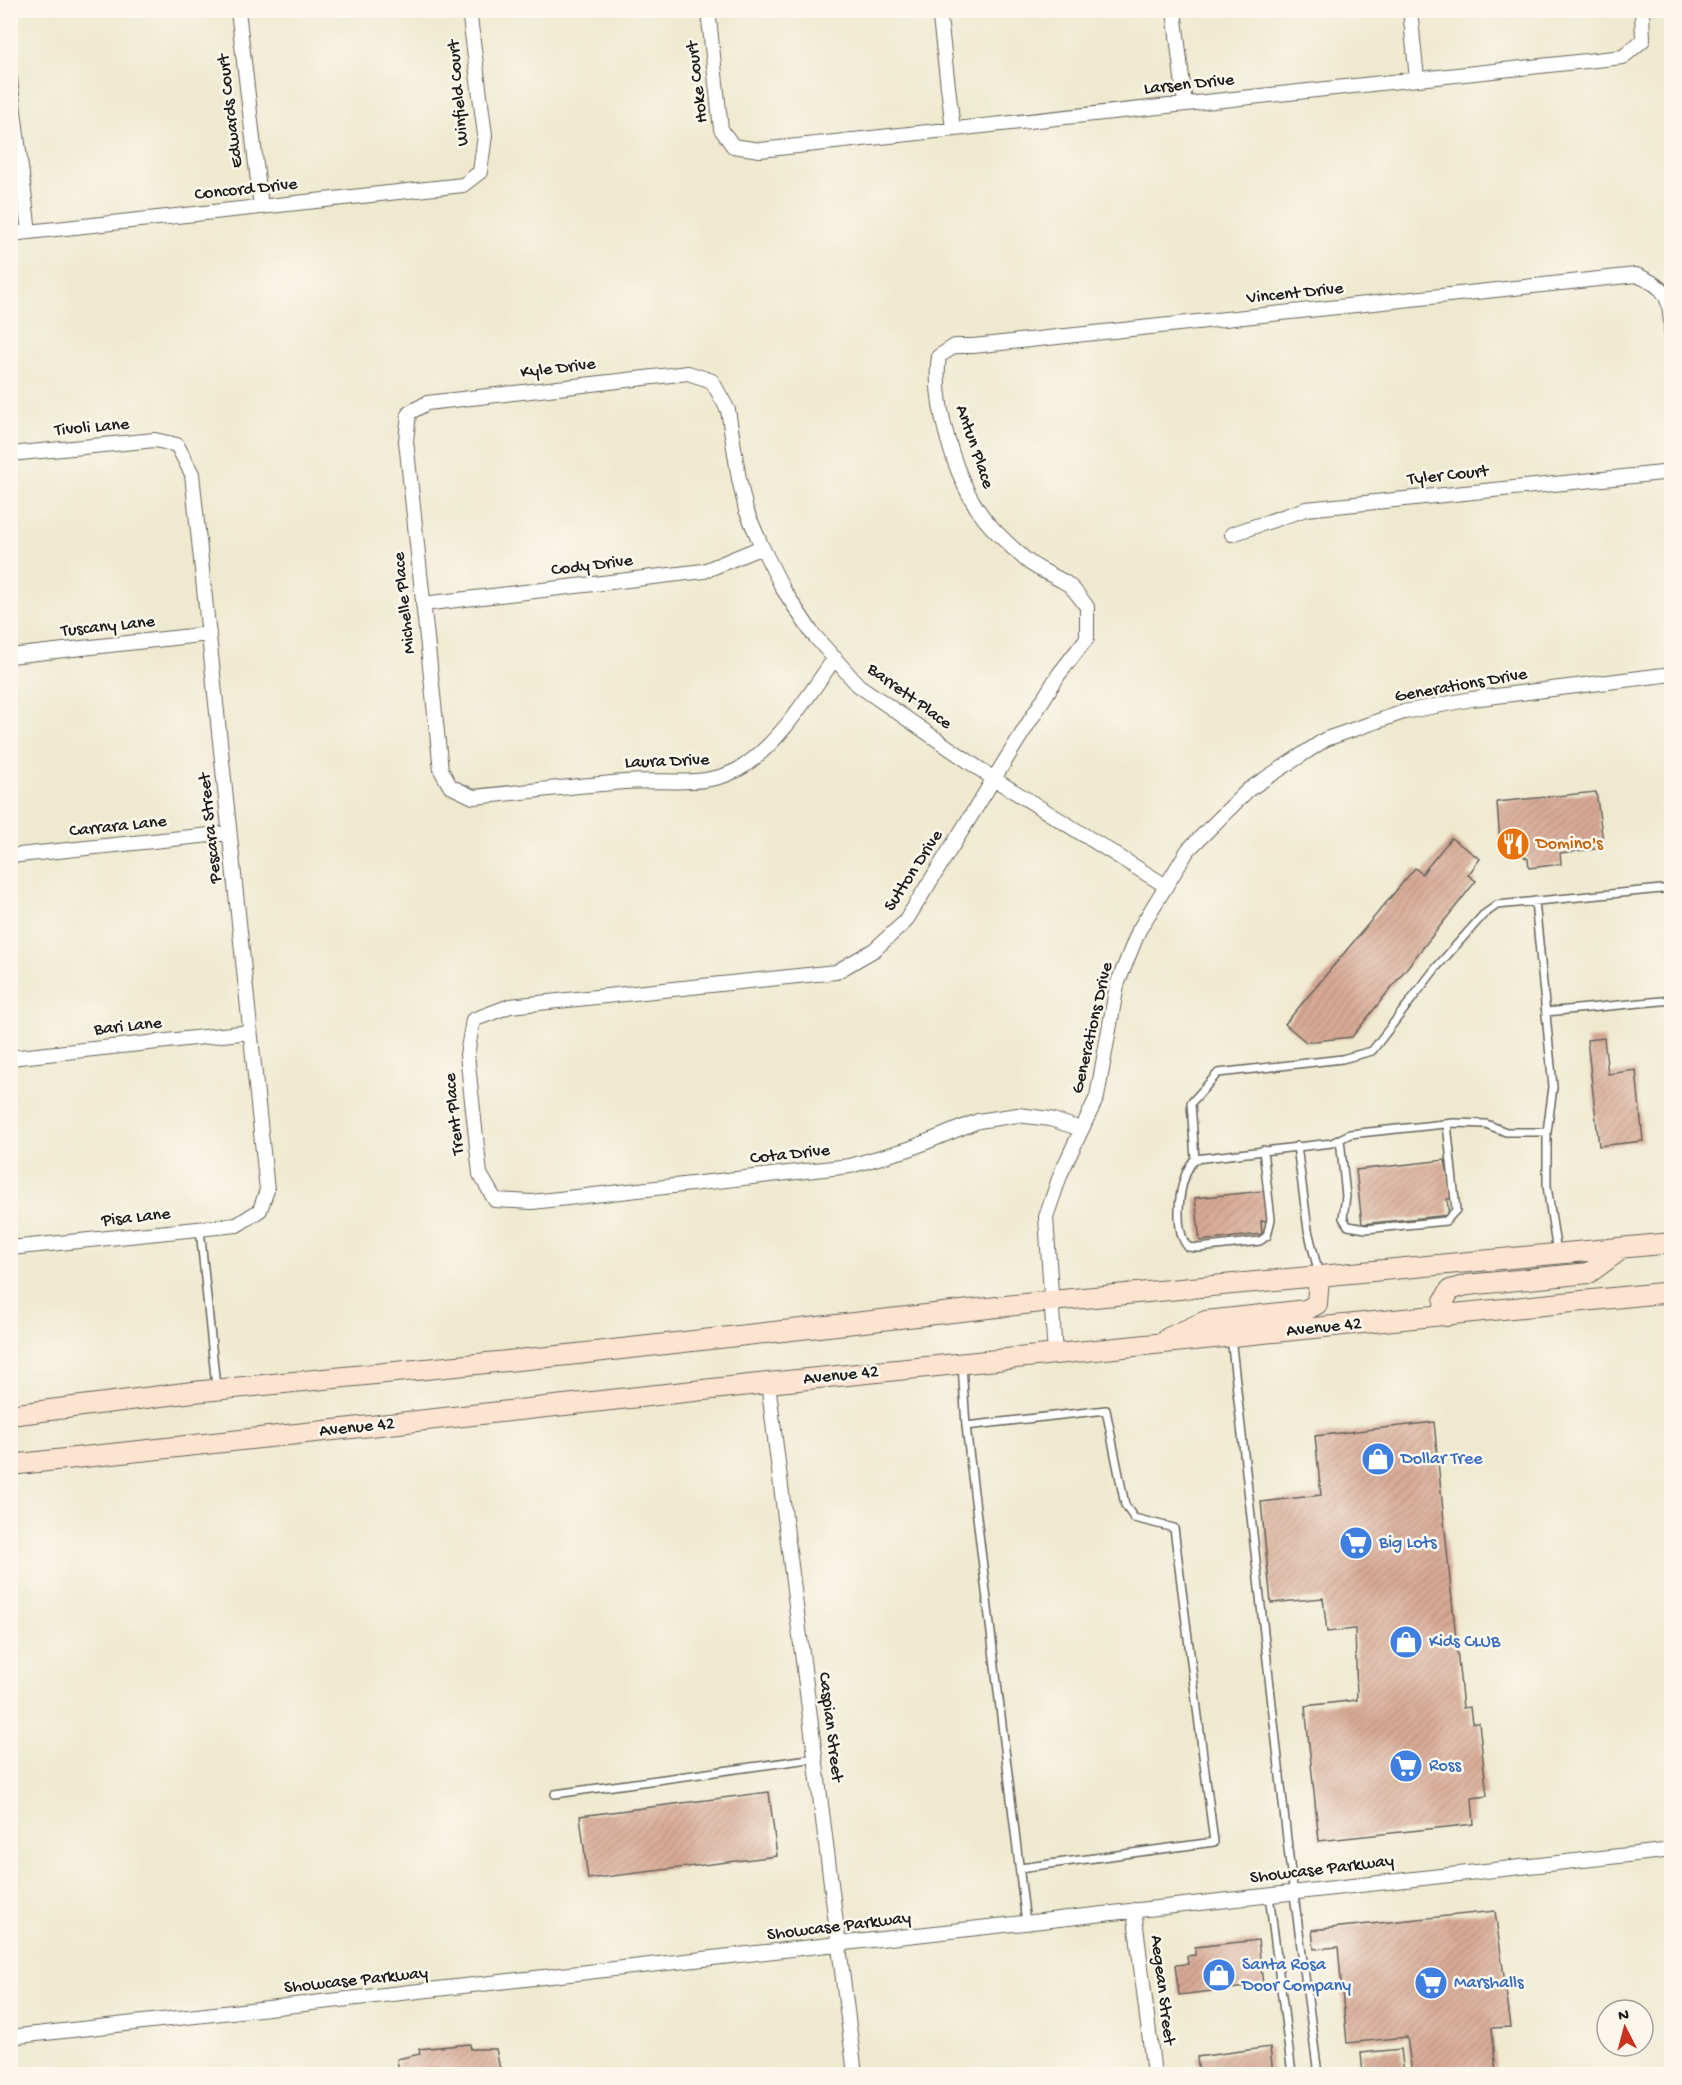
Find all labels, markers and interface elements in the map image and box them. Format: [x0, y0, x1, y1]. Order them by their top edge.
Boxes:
street label: Winfield Court [444, 37, 474, 147]
street label: Hoke Court [682, 38, 713, 124]
street label: Edwards Court [213, 51, 248, 169]
street label: Larsen Drive [1143, 70, 1236, 100]
street label: Concord Drive [193, 174, 299, 206]
street label: Vincent Drive [1245, 278, 1345, 310]
street label: Kyle Drive [519, 354, 597, 384]
street label: Antun Place [950, 402, 998, 492]
street label: Tivoli Lane [53, 414, 131, 442]
street label: Tyler Court [1406, 461, 1491, 491]
street label: Michelle Place [389, 550, 421, 655]
street label: Cody Drive [550, 550, 635, 581]
street label: Tuscany Lane [59, 612, 157, 642]
street label: Barrett Place [862, 659, 956, 735]
street label: Generations Drive [1393, 664, 1530, 708]
street label: Laura Drive [624, 750, 710, 774]
street label: Pescara Street [195, 770, 227, 885]
street label: Carrara Lane [68, 811, 168, 843]
street label: Sutton Drive [880, 826, 948, 916]
restaurant icon: Domino's [1495, 826, 1531, 862]
place label: Domino's [1535, 834, 1604, 855]
street label: Generations Drive [1068, 960, 1118, 1096]
street label: Bari Lane [92, 1013, 164, 1041]
street label: Trent Place [440, 1071, 470, 1157]
street label: Cota Drive [749, 1140, 832, 1170]
street label: Pisa Lane [100, 1204, 172, 1232]
street label: Avenue 42 [1285, 1314, 1363, 1342]
street label: Avenue 42 [802, 1362, 880, 1390]
street label: Avenue 42 [318, 1414, 396, 1442]
shop icon: Dollar Tree [1360, 1441, 1396, 1477]
place label: Dollar Tree [1400, 1449, 1483, 1470]
supermarket icon: Big Lots [1338, 1525, 1374, 1561]
place label: Big Lots [1378, 1533, 1438, 1554]
shop icon: Kids CLUB [1388, 1624, 1424, 1660]
place label: Kids CLUB [1429, 1632, 1501, 1653]
street label: Caspian Street [813, 1671, 847, 1784]
supermarket icon: Ross [1388, 1748, 1424, 1784]
place label: Ross [1429, 1756, 1462, 1777]
street label: Showcase Parkway [1249, 1851, 1395, 1889]
street label: Showcase Parkway [766, 1908, 912, 1946]
street label: Aegean Street [1145, 1934, 1179, 2048]
place label: Santa Rosa Door Company [1241, 1955, 1351, 1997]
shop icon: Santa Rosa Door Company [1201, 1957, 1237, 1993]
street label: Showcase Parkway [283, 1963, 429, 1999]
supermarket icon: Marshalls [1413, 1965, 1449, 2001]
place label: Marshalls [1454, 1973, 1525, 1994]
north arrow [1595, 1998, 1655, 2058]
text: N [1618, 2007, 1631, 2027]

